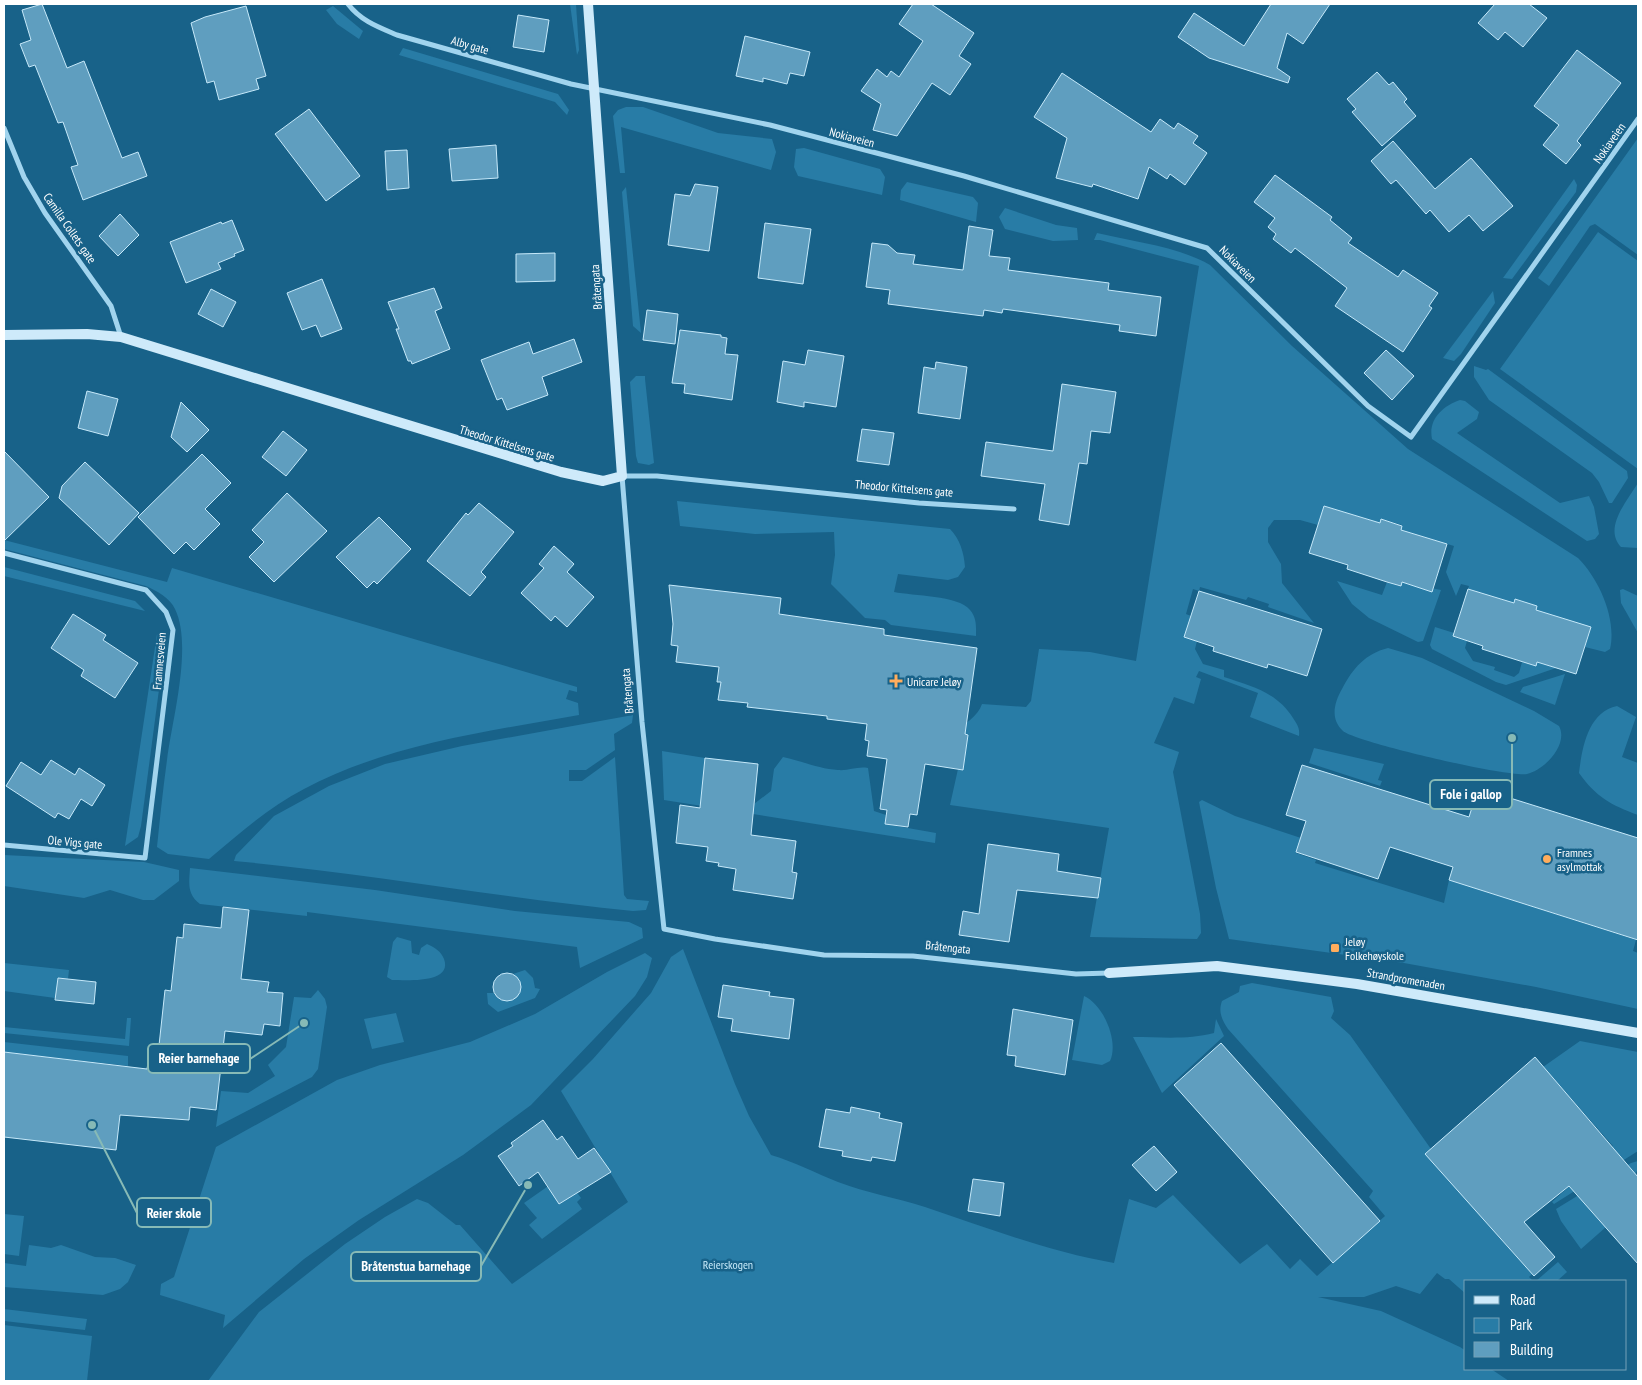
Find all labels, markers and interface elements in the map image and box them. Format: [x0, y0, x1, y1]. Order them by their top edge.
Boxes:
street label: Alby gate [449, 32, 491, 58]
street label: Nokiaveien [1590, 120, 1628, 166]
street label: Nokiaveien [828, 124, 876, 150]
street label: Camilla Collets gate [40, 190, 100, 266]
street label: Nokiaveien [1216, 242, 1260, 286]
street label: Bråtengata [587, 264, 605, 310]
street label: Theodor Kittelsens gate [458, 421, 556, 465]
street label: Theodor Kittelsens gate [854, 476, 954, 500]
street label: Framnesveien [149, 632, 169, 690]
street label: Bråtengata [618, 668, 636, 714]
marker: Unicare Jeløy [889, 674, 903, 688]
place label: Unicare Jeløy [907, 674, 962, 689]
callout: Fole i gallop [1430, 780, 1512, 809]
text: Fole i gallop [1440, 785, 1502, 803]
street label: Ole Vigs gate [47, 832, 103, 852]
place label: Framnes asylmottak [1557, 845, 1603, 874]
marker: Framnes asylmottak [1541, 853, 1553, 865]
place label: Jeløy Folkehøyskole [1344, 934, 1404, 963]
street label: Bråtengata [925, 937, 971, 957]
marker: Jeløy Folkehøyskole [1329, 942, 1341, 954]
street label: Strandpromenaden [1366, 965, 1446, 993]
callout: Reier barnehage [148, 1044, 250, 1073]
text: Reier barnehage [158, 1049, 240, 1067]
callout: Reier skole [137, 1198, 211, 1227]
text: Reier skole [147, 1204, 201, 1222]
callout: Bråtenstua barnehage [351, 1252, 481, 1281]
text: Bråtenstua barnehage [361, 1257, 471, 1275]
park label: Reierskogen [703, 1257, 753, 1272]
legend [1464, 1280, 1627, 1370]
text: Road [1510, 1290, 1536, 1309]
text: Park [1510, 1315, 1532, 1334]
text: Building [1510, 1340, 1553, 1359]

